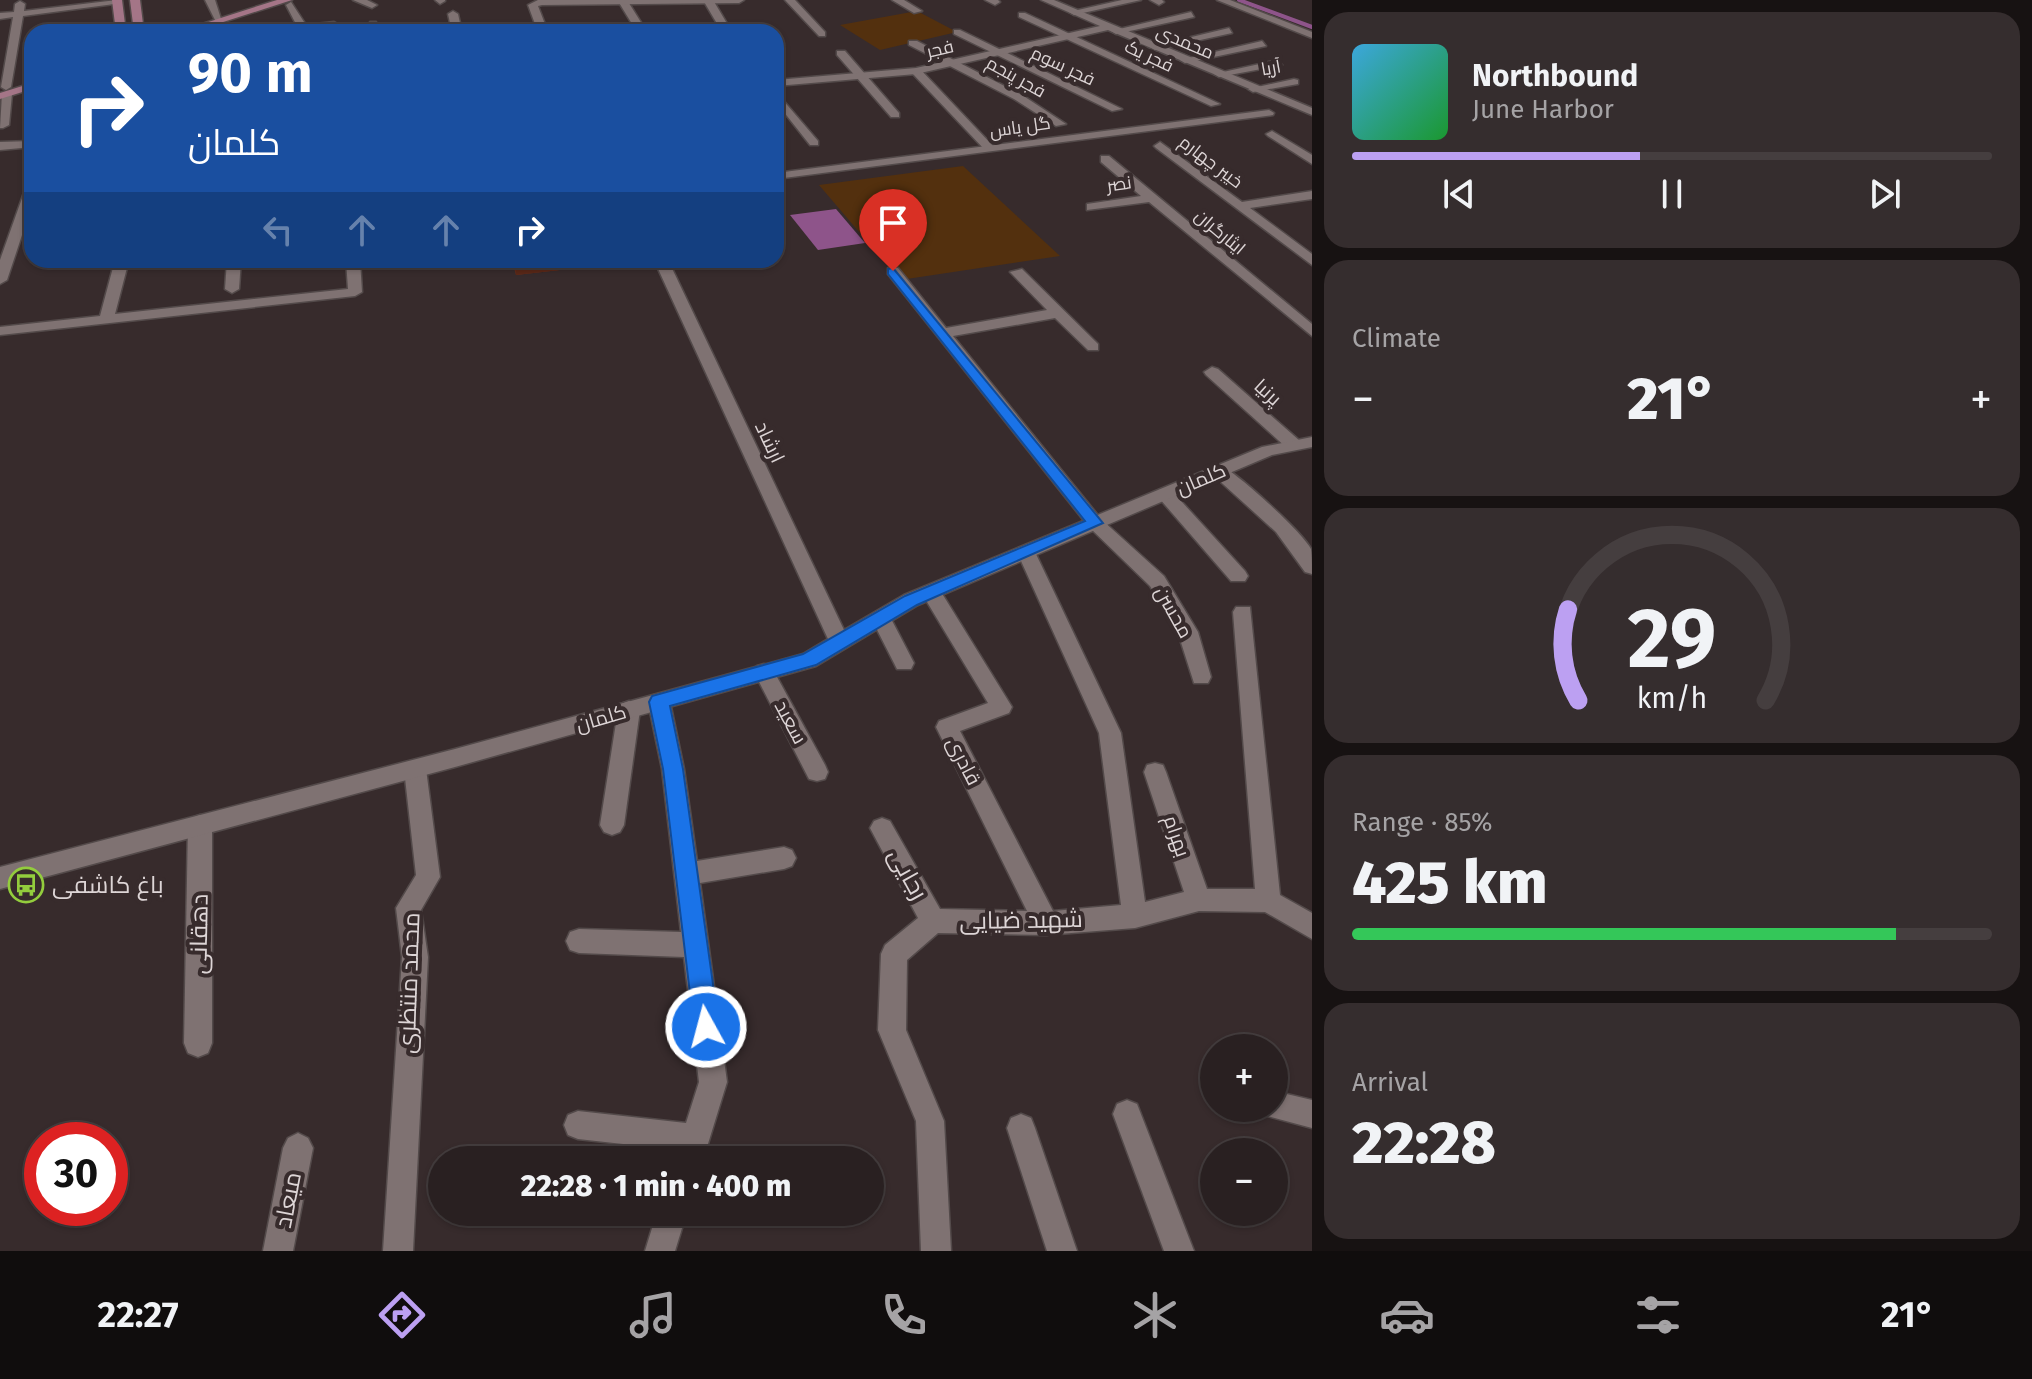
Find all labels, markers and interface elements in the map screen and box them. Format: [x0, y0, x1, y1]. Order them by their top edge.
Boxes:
street label: محمدی [1153, 20, 1217, 64]
street label: فجر [923, 35, 956, 63]
street label: فجر یک [1121, 35, 1177, 77]
text: 90 m [188, 40, 313, 107]
street label: فجر سوم [1027, 42, 1099, 91]
street label: فجر پنجم [982, 52, 1050, 103]
street label: آریا [1259, 55, 1283, 81]
icon: right [56, 56, 160, 160]
text: Northbound [1472, 58, 1638, 94]
text: June Harbor [1472, 94, 1614, 125]
street label: گل یاس [988, 112, 1052, 142]
text: کلمان [188, 121, 280, 165]
street label: خیبر چهارم [1174, 131, 1247, 194]
street label: نصر [1104, 171, 1133, 197]
icon: previous [1437, 172, 1481, 216]
icon: pause [1650, 172, 1694, 216]
icon: next [1863, 172, 1907, 216]
pin [859, 189, 927, 271]
icon: arrive [871, 201, 915, 245]
street label: ایثارگران [1190, 204, 1250, 260]
icon: left [256, 208, 300, 252]
icon: ahead [340, 208, 384, 252]
icon: ahead [424, 208, 468, 252]
icon: right [508, 208, 552, 252]
text: Climate [1352, 323, 1441, 354]
text: 21° [1627, 363, 1717, 435]
text: − [1352, 373, 1374, 426]
text: + [1970, 373, 1992, 426]
street label: پرنیا [1249, 374, 1287, 412]
street label: ارشاد [750, 418, 790, 466]
street label: کلمان [1173, 458, 1230, 501]
street label: محسن [1149, 582, 1198, 643]
text: 29 [1628, 589, 1716, 689]
text: km/h [1637, 682, 1707, 717]
street label: سعید [770, 696, 812, 748]
street label: کلمان [573, 699, 629, 738]
street label: قادری [941, 733, 986, 790]
text: Range · 85% [1352, 807, 1492, 838]
street label: بهرام [1157, 812, 1195, 861]
street label: رجایی [883, 843, 933, 905]
text: 425 km [1352, 847, 1547, 919]
bus stop icon: باغ کاشفی [7, 866, 45, 904]
place label: باغ کاشفی [52, 871, 164, 901]
street label: دهقانی [184, 893, 214, 975]
street label: شهید ضیایی [959, 905, 1083, 935]
street label: محمد منتظری [393, 912, 425, 1054]
position arrow [664, 985, 748, 1069]
map controls [1200, 1034, 1288, 1226]
button: + [1200, 1034, 1288, 1122]
text: Arrival [1352, 1067, 1428, 1098]
text: 22:28 [1352, 1107, 1496, 1179]
speed limit sign: 30 [24, 1122, 128, 1226]
button: − [1200, 1138, 1288, 1226]
text: 22:28 · 1 min · 400 m [521, 1168, 791, 1204]
street label: میعاد [269, 1170, 307, 1230]
icon: directions [374, 1287, 430, 1343]
icon: music [625, 1287, 681, 1343]
icon: phone [876, 1287, 932, 1343]
icon: climate [1127, 1287, 1183, 1343]
icon: car [1379, 1287, 1435, 1343]
icon: filters [1630, 1287, 1686, 1343]
text: 22:27 [98, 1293, 179, 1337]
text: 21° [1881, 1293, 1934, 1337]

